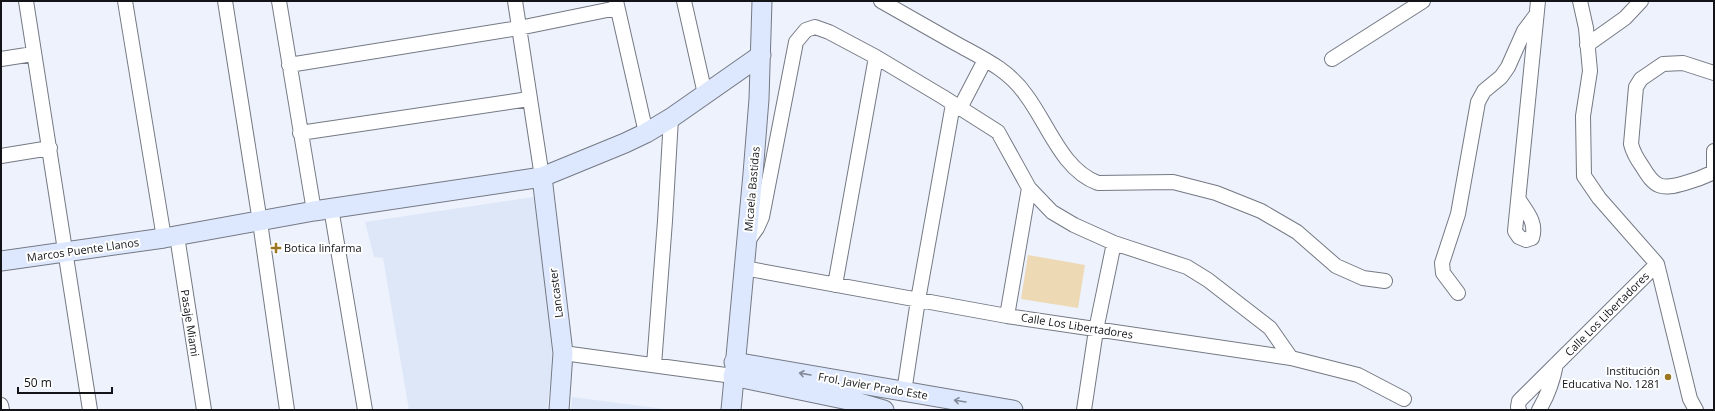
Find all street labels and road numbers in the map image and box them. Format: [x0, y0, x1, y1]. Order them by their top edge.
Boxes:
street label: Micaela Bastidas [740, 146, 763, 232]
street label: Marcos Puente Llanos [26, 234, 140, 265]
street label: Lancaster [545, 267, 566, 319]
street label: Calle Los Libertadores [1561, 268, 1652, 359]
street label: Pasaje Miami [178, 288, 203, 357]
street label: Calle Los Libertadores [1020, 309, 1134, 342]
street label: Frol. Javier Prado Este [817, 368, 929, 403]

